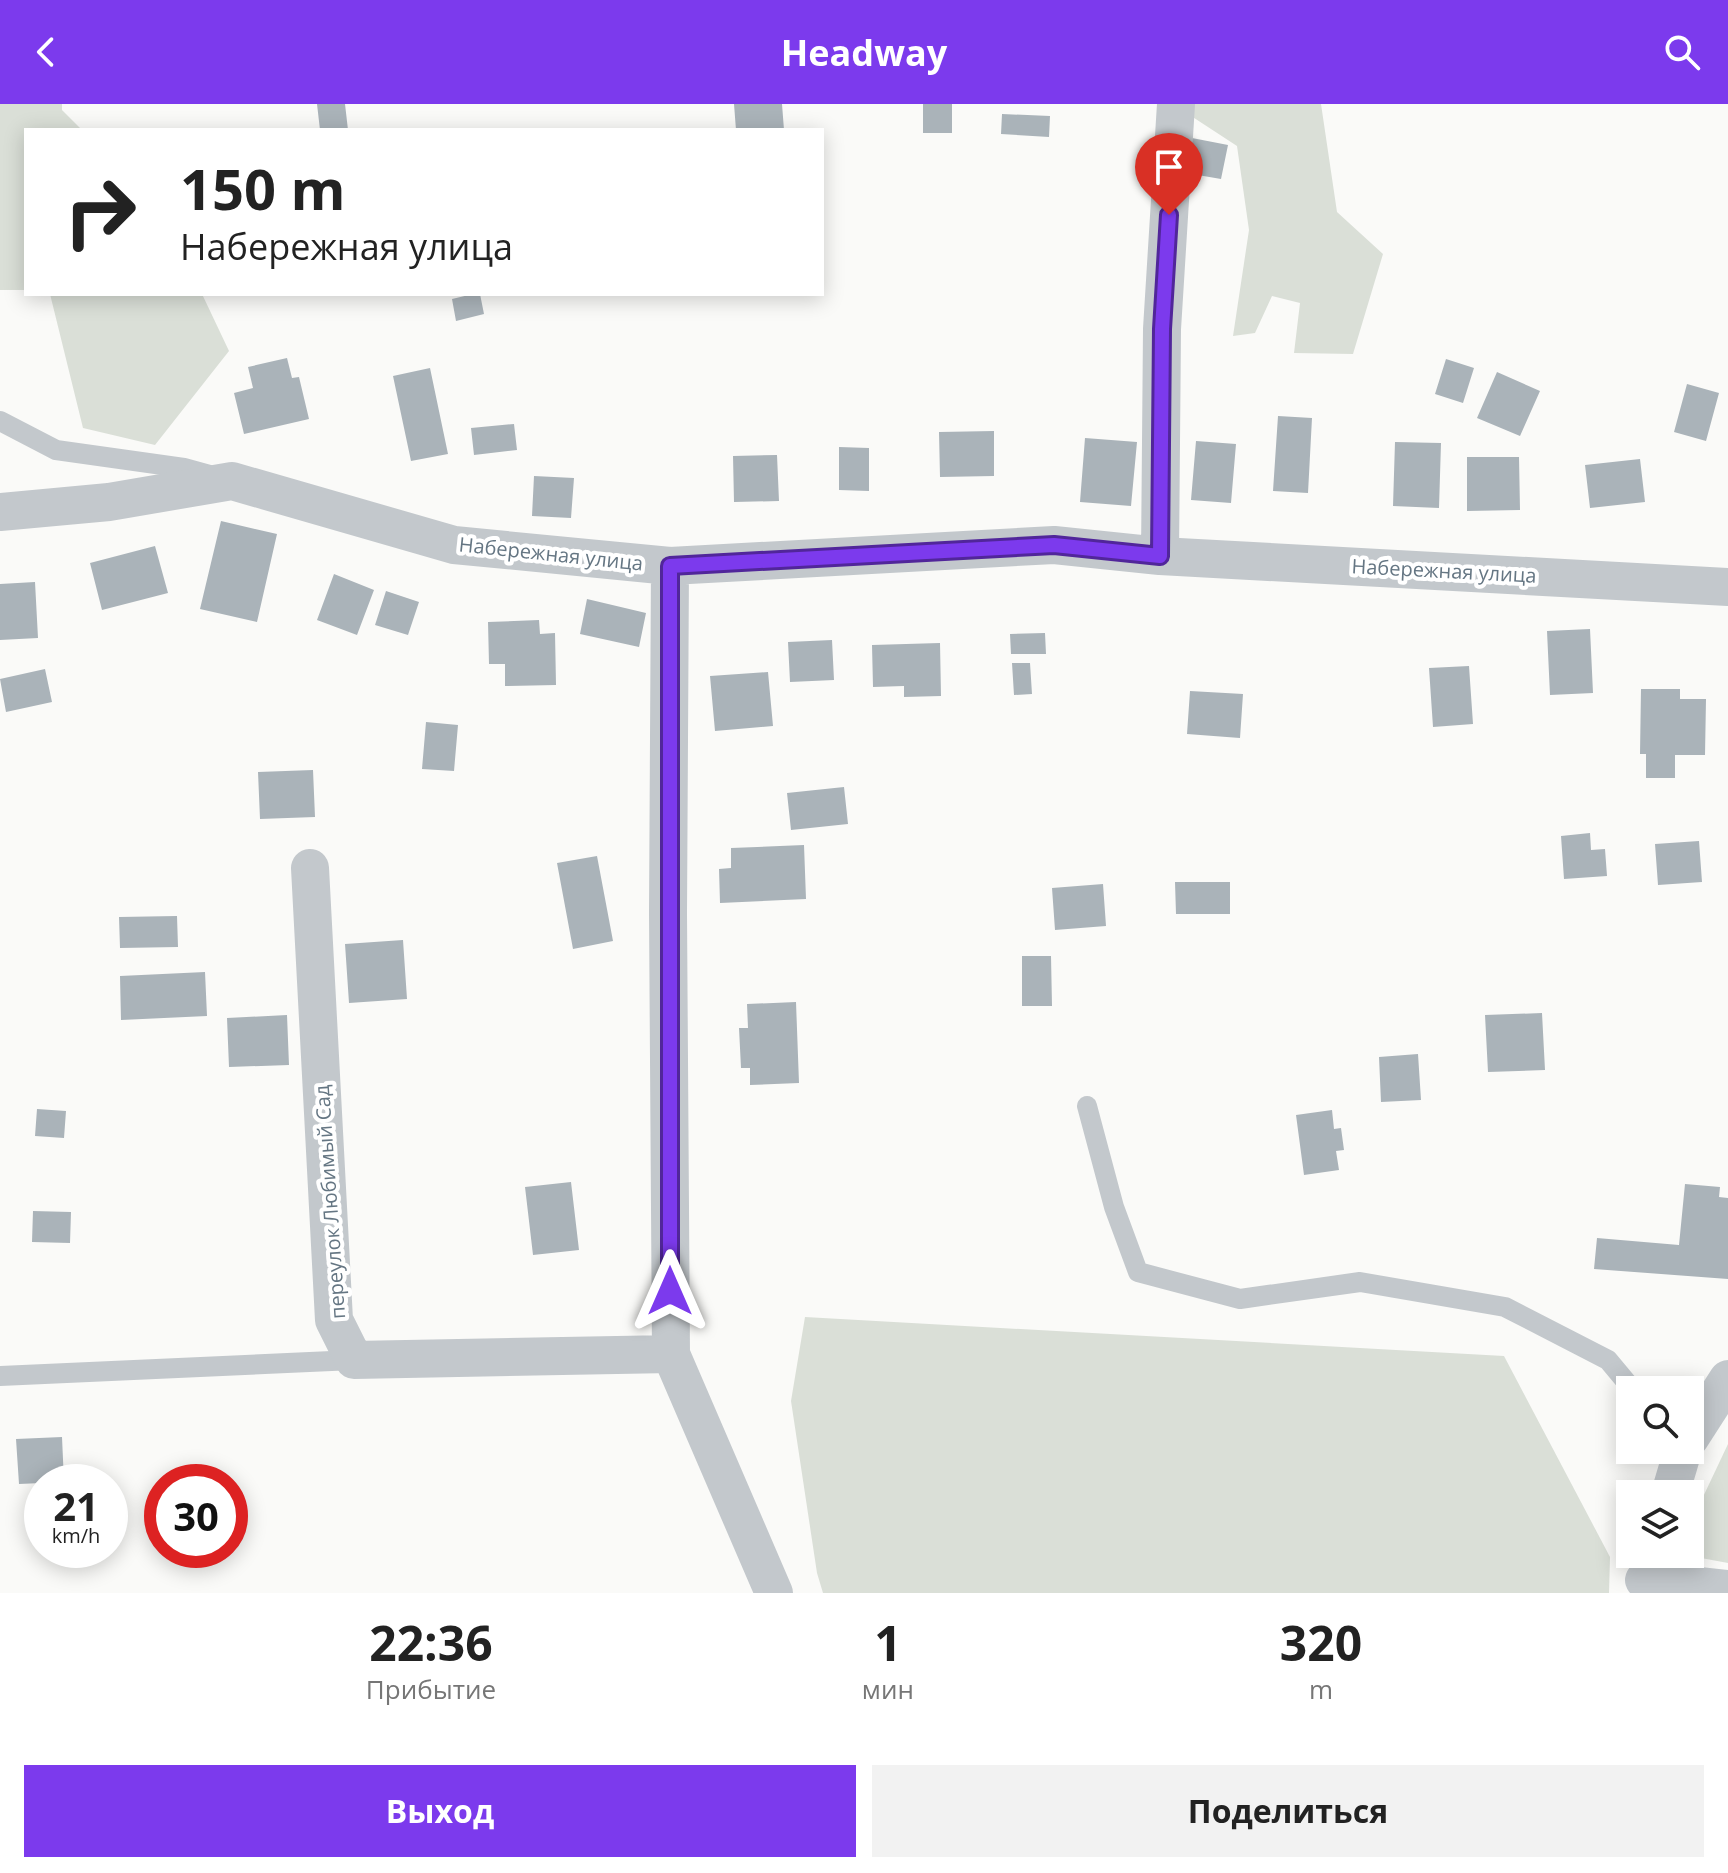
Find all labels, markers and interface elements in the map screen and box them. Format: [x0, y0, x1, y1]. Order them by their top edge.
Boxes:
text: Headway [781, 28, 947, 77]
icon: back [24, 30, 68, 74]
icon: search [1660, 30, 1704, 74]
pin [1135, 133, 1203, 215]
icon: arrive [1147, 145, 1191, 189]
text: 150 m [180, 150, 346, 226]
icon: right [48, 160, 152, 264]
text: Набережная улица [180, 222, 513, 271]
street label: Набережная улица [458, 530, 644, 577]
street label: Набережная улица [1351, 552, 1537, 589]
street label: переулок Любимый Сад [308, 1084, 351, 1320]
position arrow [628, 1249, 712, 1333]
map controls [1616, 1376, 1704, 1568]
button: search [1616, 1376, 1704, 1464]
speed limit sign: 30 [144, 1464, 248, 1568]
text: 21 [53, 1478, 99, 1533]
button: layers [1616, 1480, 1704, 1568]
text: km/h [52, 1522, 100, 1549]
text: 22:36 [369, 1610, 493, 1675]
text: 1 [874, 1610, 902, 1675]
text: 320 [1280, 1610, 1362, 1675]
text: Прибытие [366, 1671, 496, 1707]
text: мин [862, 1671, 914, 1707]
text: m [1309, 1671, 1333, 1707]
button: Выход [24, 1765, 856, 1857]
button: Поделиться [872, 1765, 1704, 1857]

